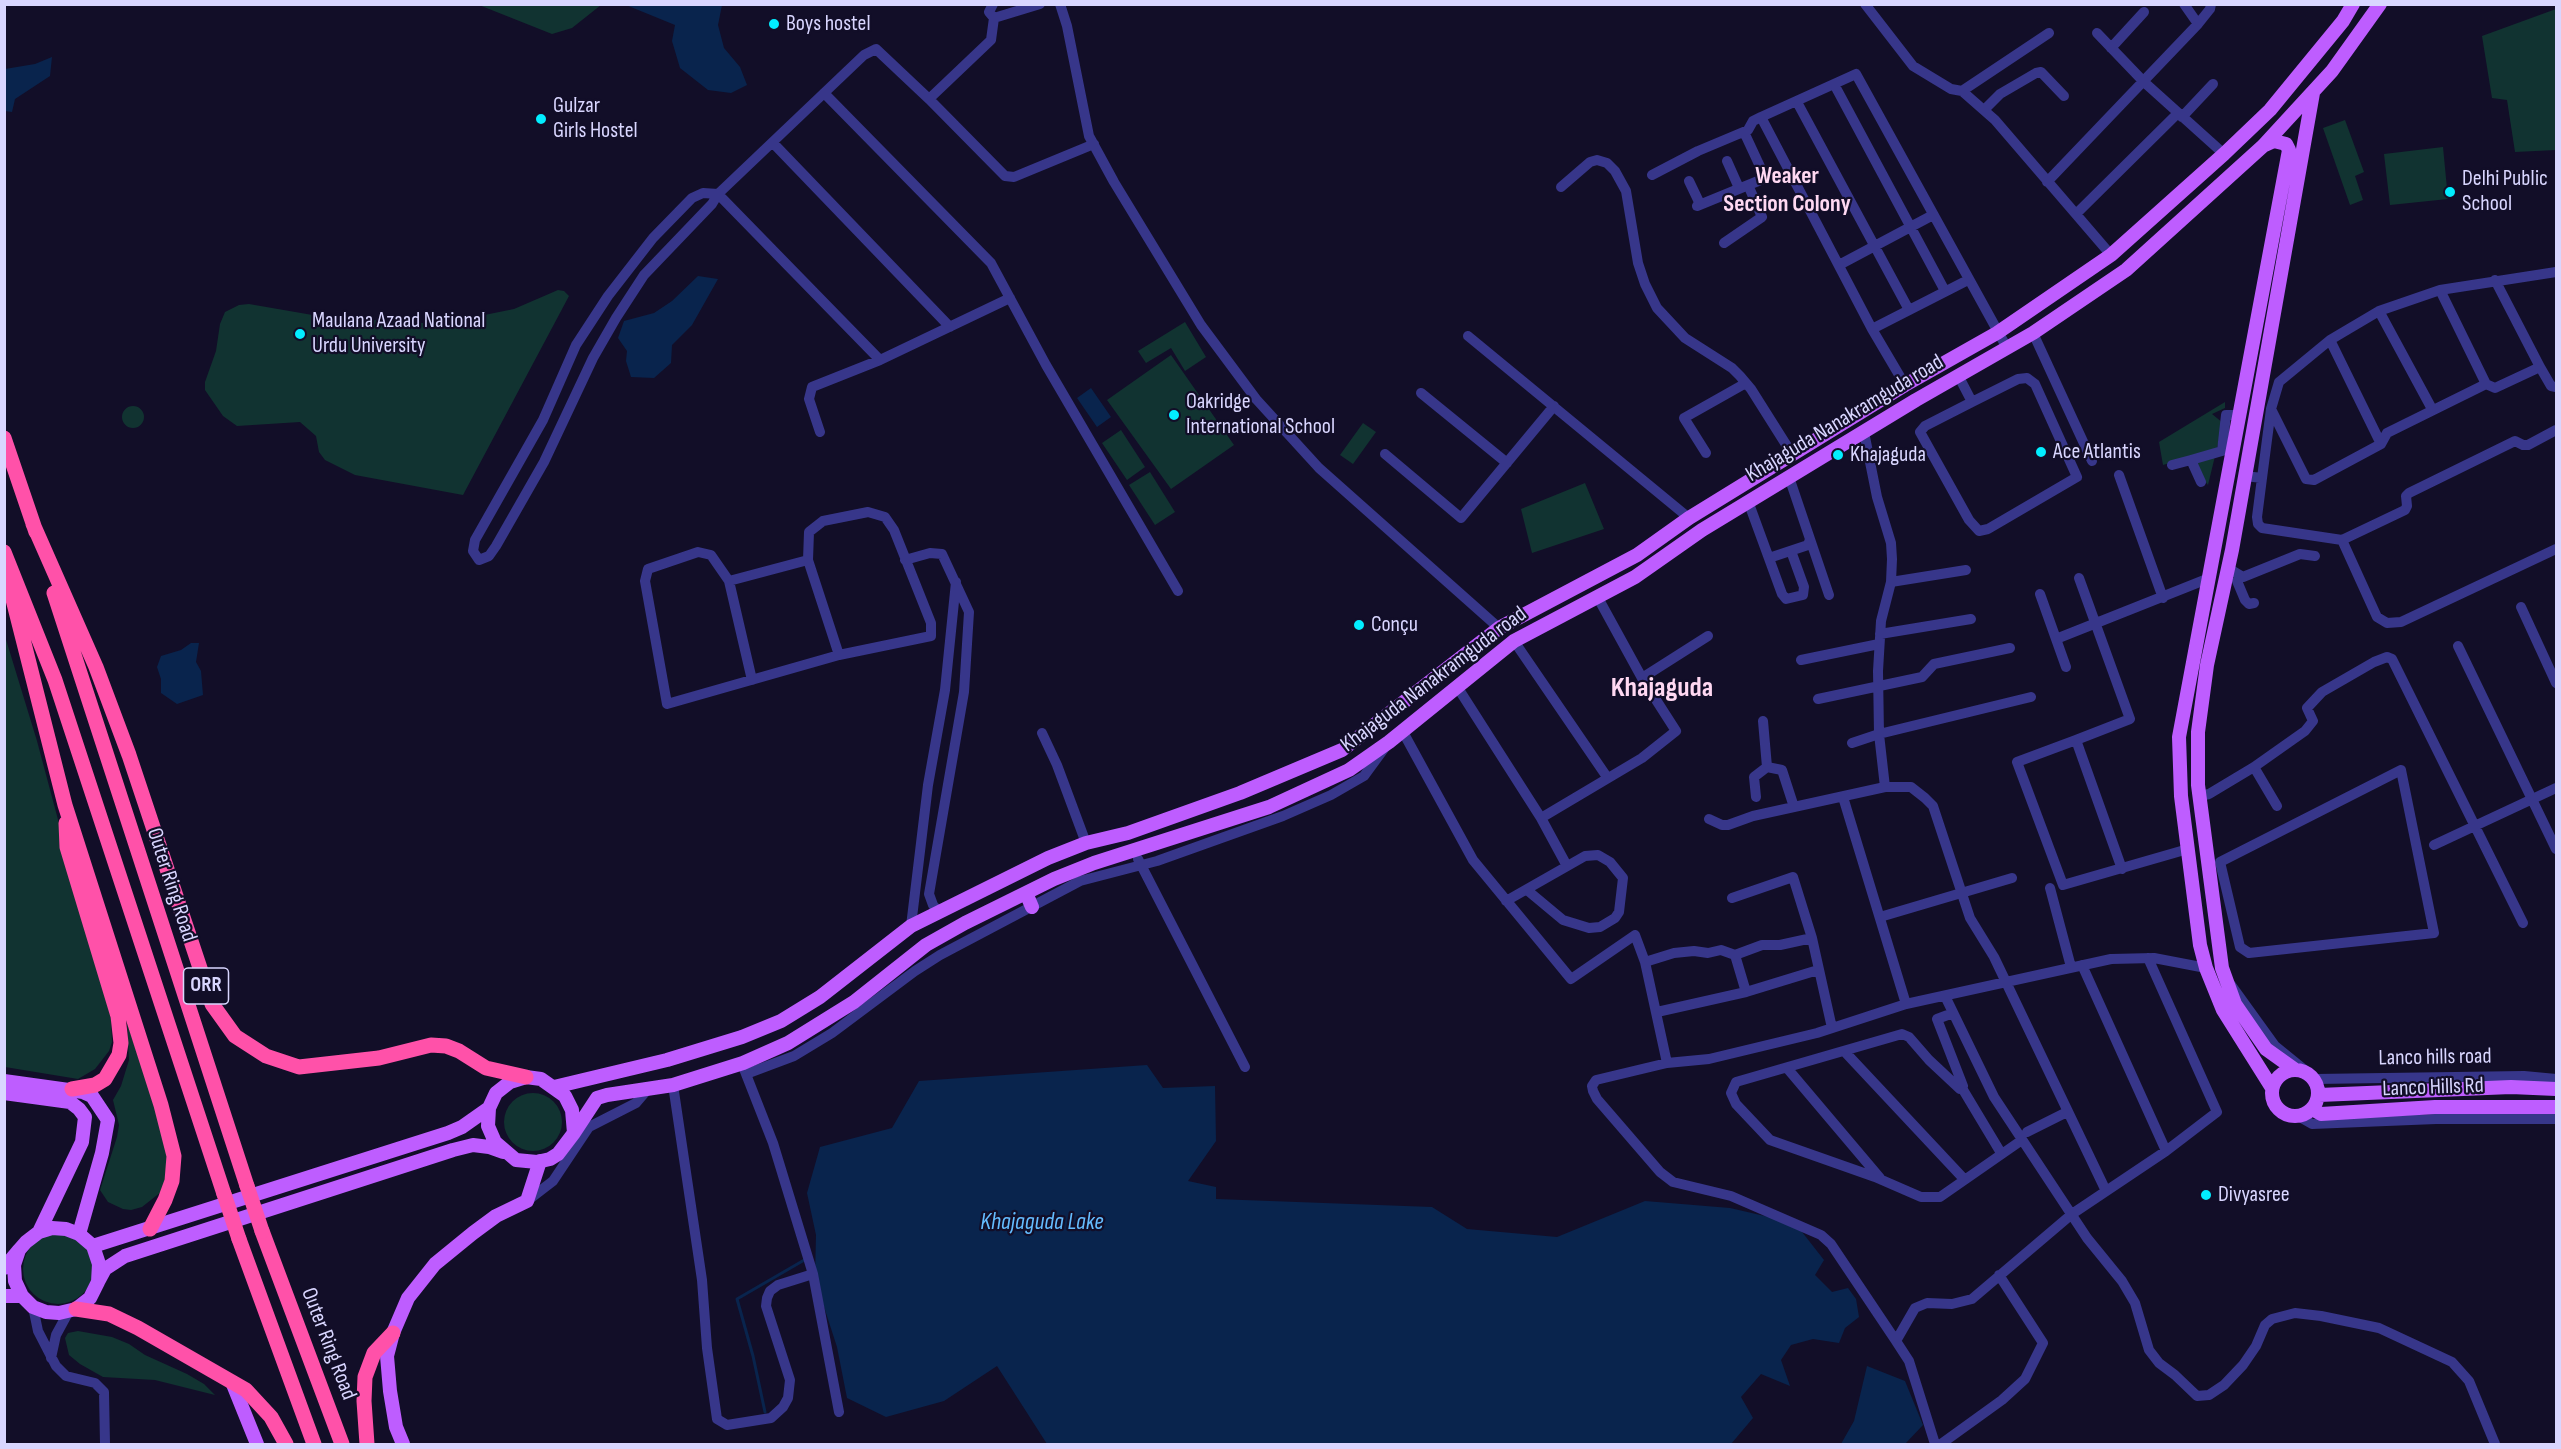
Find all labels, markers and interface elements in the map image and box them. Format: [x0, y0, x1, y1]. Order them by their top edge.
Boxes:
place label: Boys hostel [786, 11, 871, 37]
marker: Boys hostel [767, 17, 781, 31]
place label: Gulzar Girls Hostel [553, 93, 638, 144]
marker: Gulzar Girls Hostel [534, 112, 548, 126]
district label: Weaker Section Colony [1723, 163, 1851, 219]
place label: Delhi Public School [2462, 166, 2548, 218]
marker: Delhi Public School [2443, 185, 2457, 199]
place label: Maulana Azaad National Urdu University [312, 308, 485, 360]
marker: Maulana Azaad National Urdu University [293, 327, 307, 341]
street label: Khajaguda Nanakramguda road [1741, 350, 1949, 488]
place label: Oakridge International School [1186, 389, 1335, 440]
marker: Oakridge International School [1167, 408, 1181, 422]
place label: Ace Atlantis [2053, 439, 2141, 465]
place label: Khajaguda [1850, 442, 1926, 468]
marker: Ace Atlantis [2034, 445, 2048, 459]
marker: Khajaguda [1831, 448, 1845, 462]
street label: Khajaguda Nanakramguda road [1336, 602, 1532, 758]
place label: Conçu [1371, 612, 1418, 638]
marker: Conçu [1352, 618, 1366, 632]
district label: Khajaguda [1611, 672, 1713, 706]
street label: Outer Ring Road [140, 825, 202, 945]
road number: ORR [184, 968, 228, 1004]
street label: Lanco hills road [2378, 1044, 2492, 1072]
street label: Lanco Hills Rd [2382, 1073, 2484, 1103]
place label: Divyasree [2218, 1182, 2290, 1208]
marker: Divyasree [2199, 1188, 2213, 1202]
water label: Khajaguda Lake [980, 1209, 1104, 1237]
street label: Outer Ring Road [295, 1284, 361, 1404]

